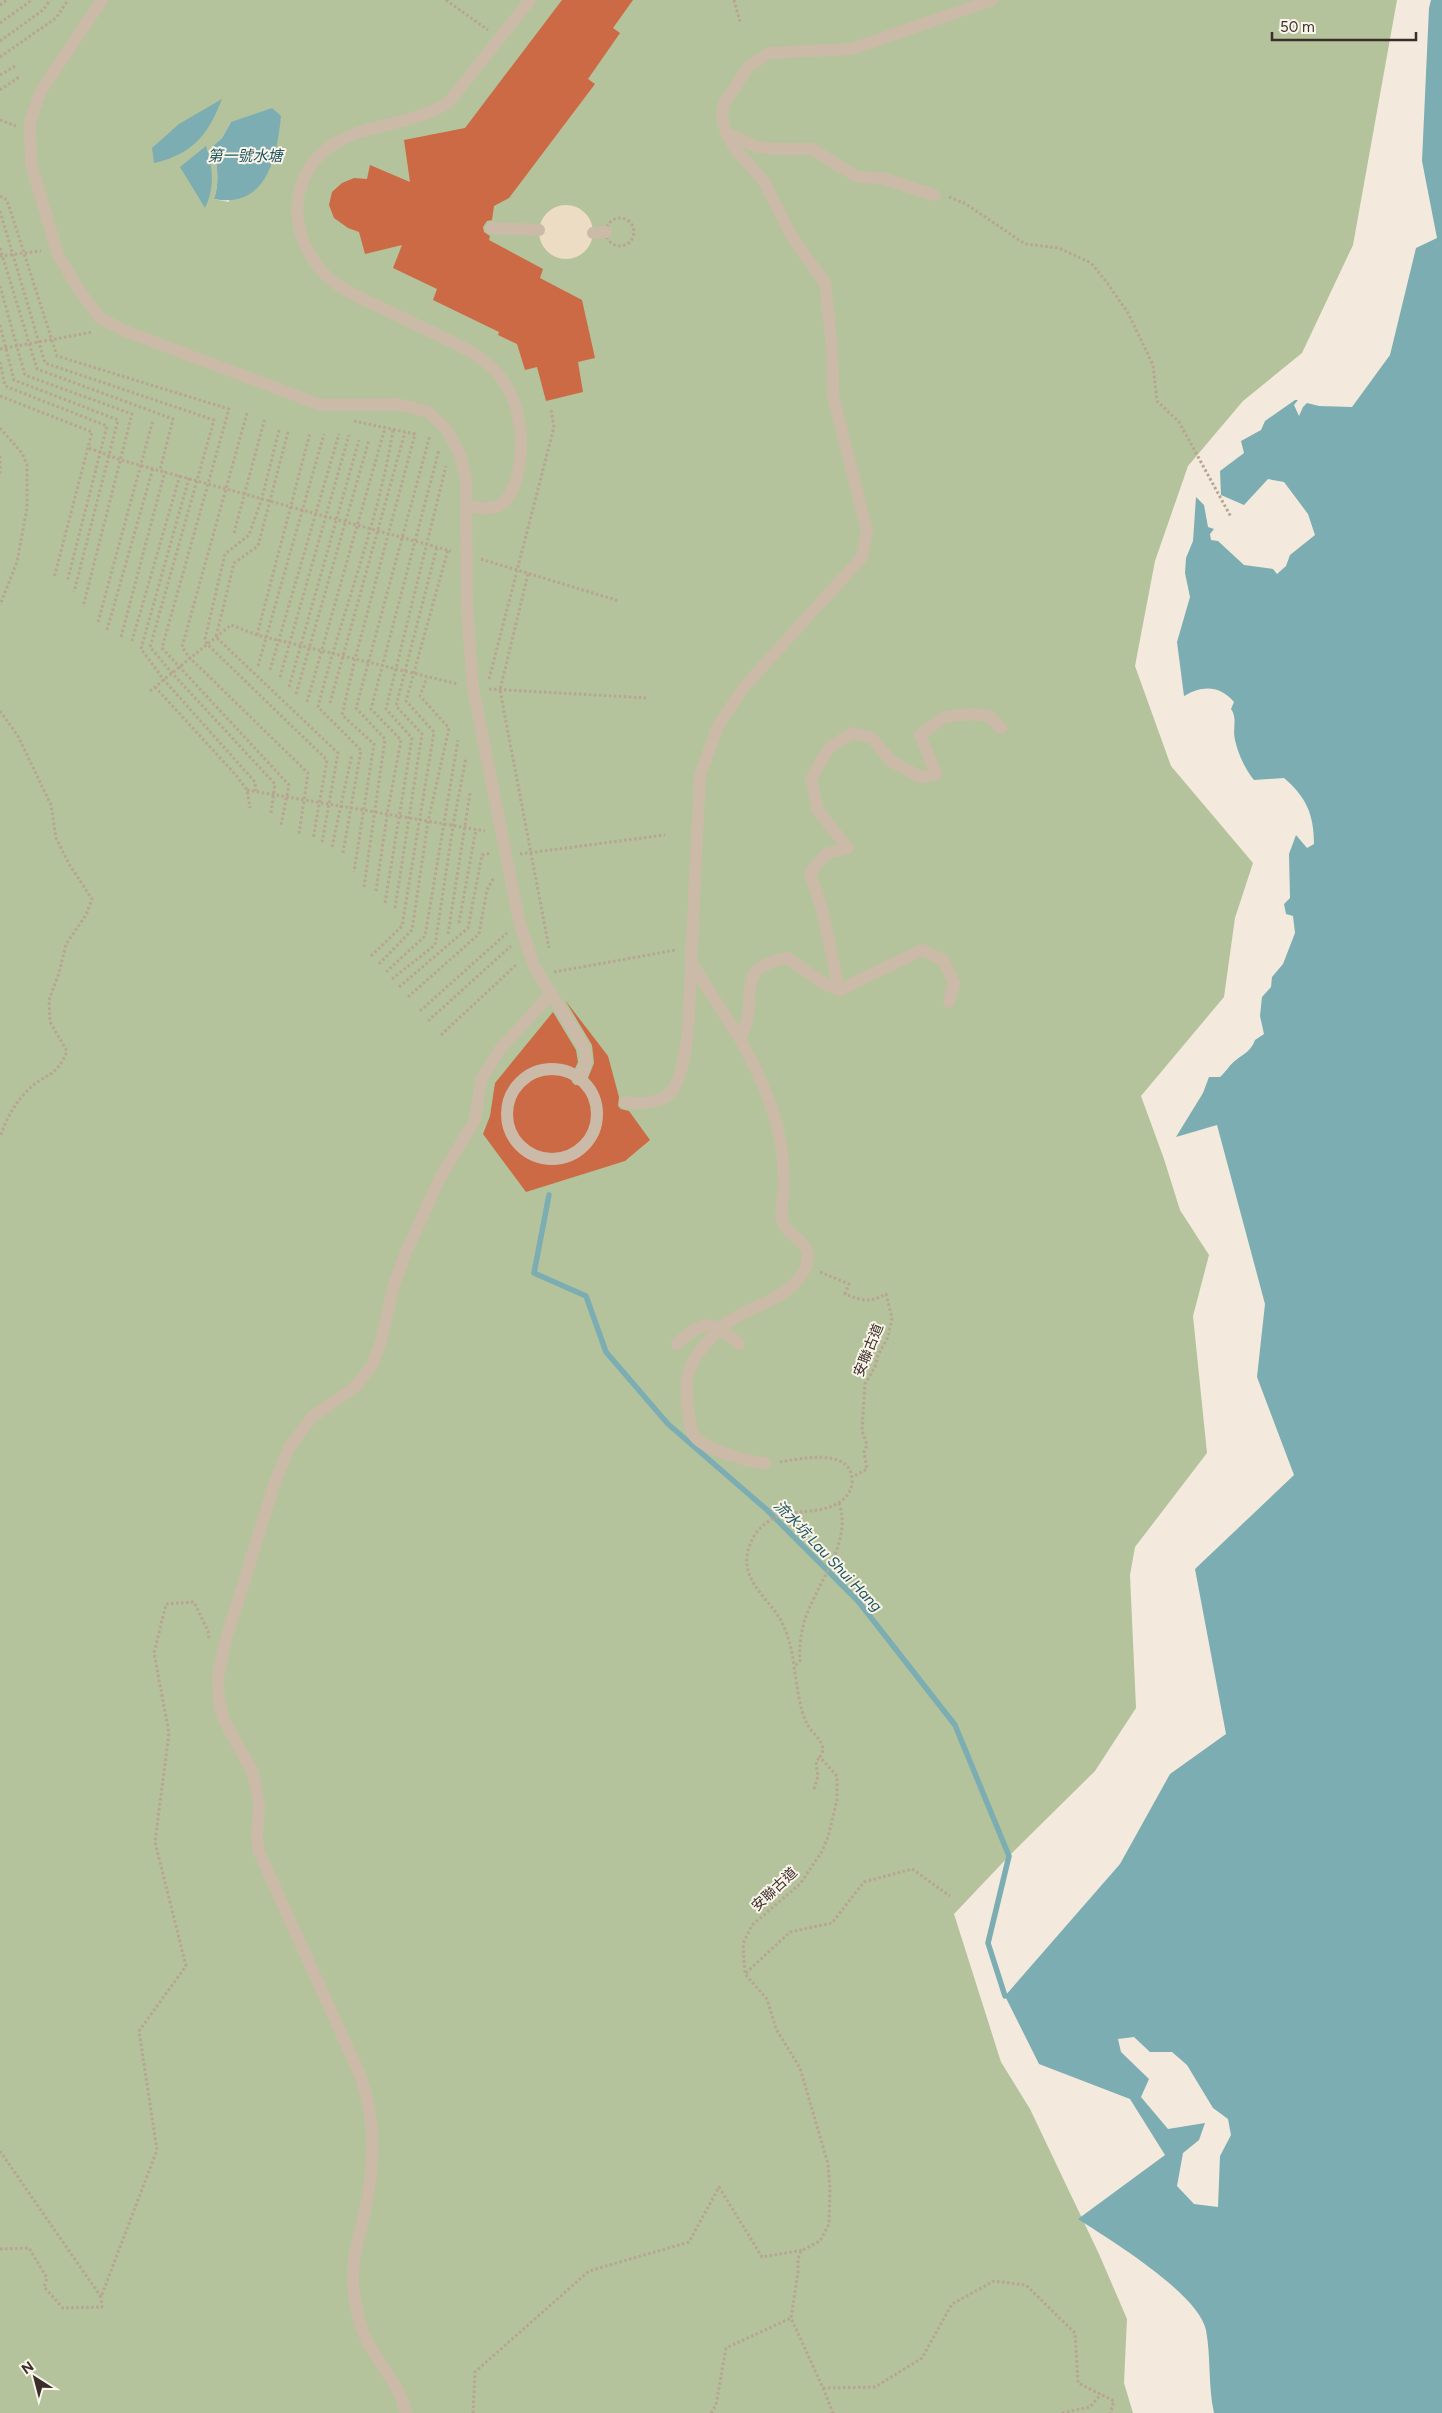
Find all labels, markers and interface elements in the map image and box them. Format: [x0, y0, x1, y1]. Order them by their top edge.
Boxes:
scale bar [1272, 10, 1416, 42]
text: 50 m [1280, 18, 1315, 36]
water label: 第一號水塘 [207, 147, 285, 165]
street label: 安聯古道 [850, 1321, 887, 1379]
water label: 流水坑 Lau Shui Hang [770, 1497, 886, 1616]
street label: 安聯古道 [748, 1864, 801, 1915]
north arrow [10, 2353, 60, 2403]
text: N [18, 2358, 37, 2378]

